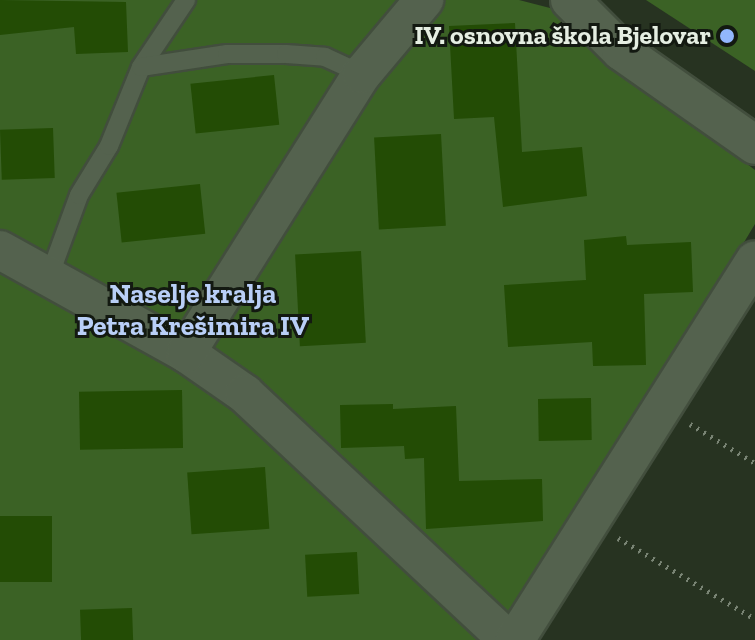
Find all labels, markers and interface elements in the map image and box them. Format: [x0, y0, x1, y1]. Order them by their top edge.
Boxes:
place label: IV. osnovna škola Bjelovar [414, 20, 711, 52]
marker: IV. osnovna škola Bjelovar [718, 27, 736, 45]
district label: Naselje kralja Petra Krešimira IV [77, 277, 309, 343]

